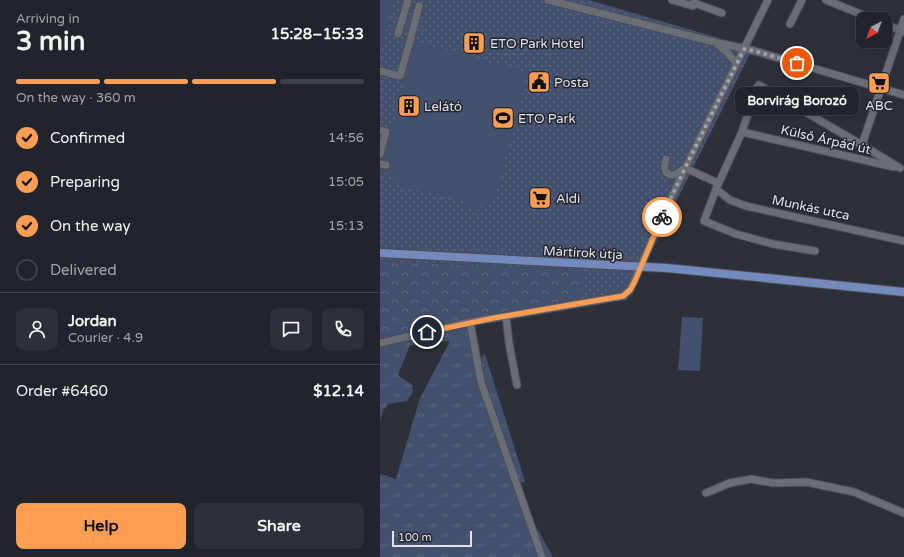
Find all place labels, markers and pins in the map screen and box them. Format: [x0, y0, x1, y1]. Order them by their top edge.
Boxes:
building icon: ETO Park Hotel [461, 30, 487, 56]
place label: ETO Park Hotel [490, 36, 584, 52]
pin [780, 46, 814, 80]
public building icon: Posta [526, 69, 552, 95]
supermarket icon: ABC [866, 70, 892, 96]
place label: Posta [554, 75, 589, 91]
callout: Borvirág Borozó [735, 87, 859, 115]
building icon: Lelátó [396, 93, 422, 119]
place label: ABC [865, 98, 893, 114]
place label: Lelátó [424, 99, 462, 115]
sports icon: ETO Park [490, 105, 516, 131]
place label: ETO Park [518, 111, 576, 127]
supermarket icon: Aldi [527, 185, 553, 211]
place label: Aldi [556, 191, 580, 207]
pin [410, 315, 444, 349]

